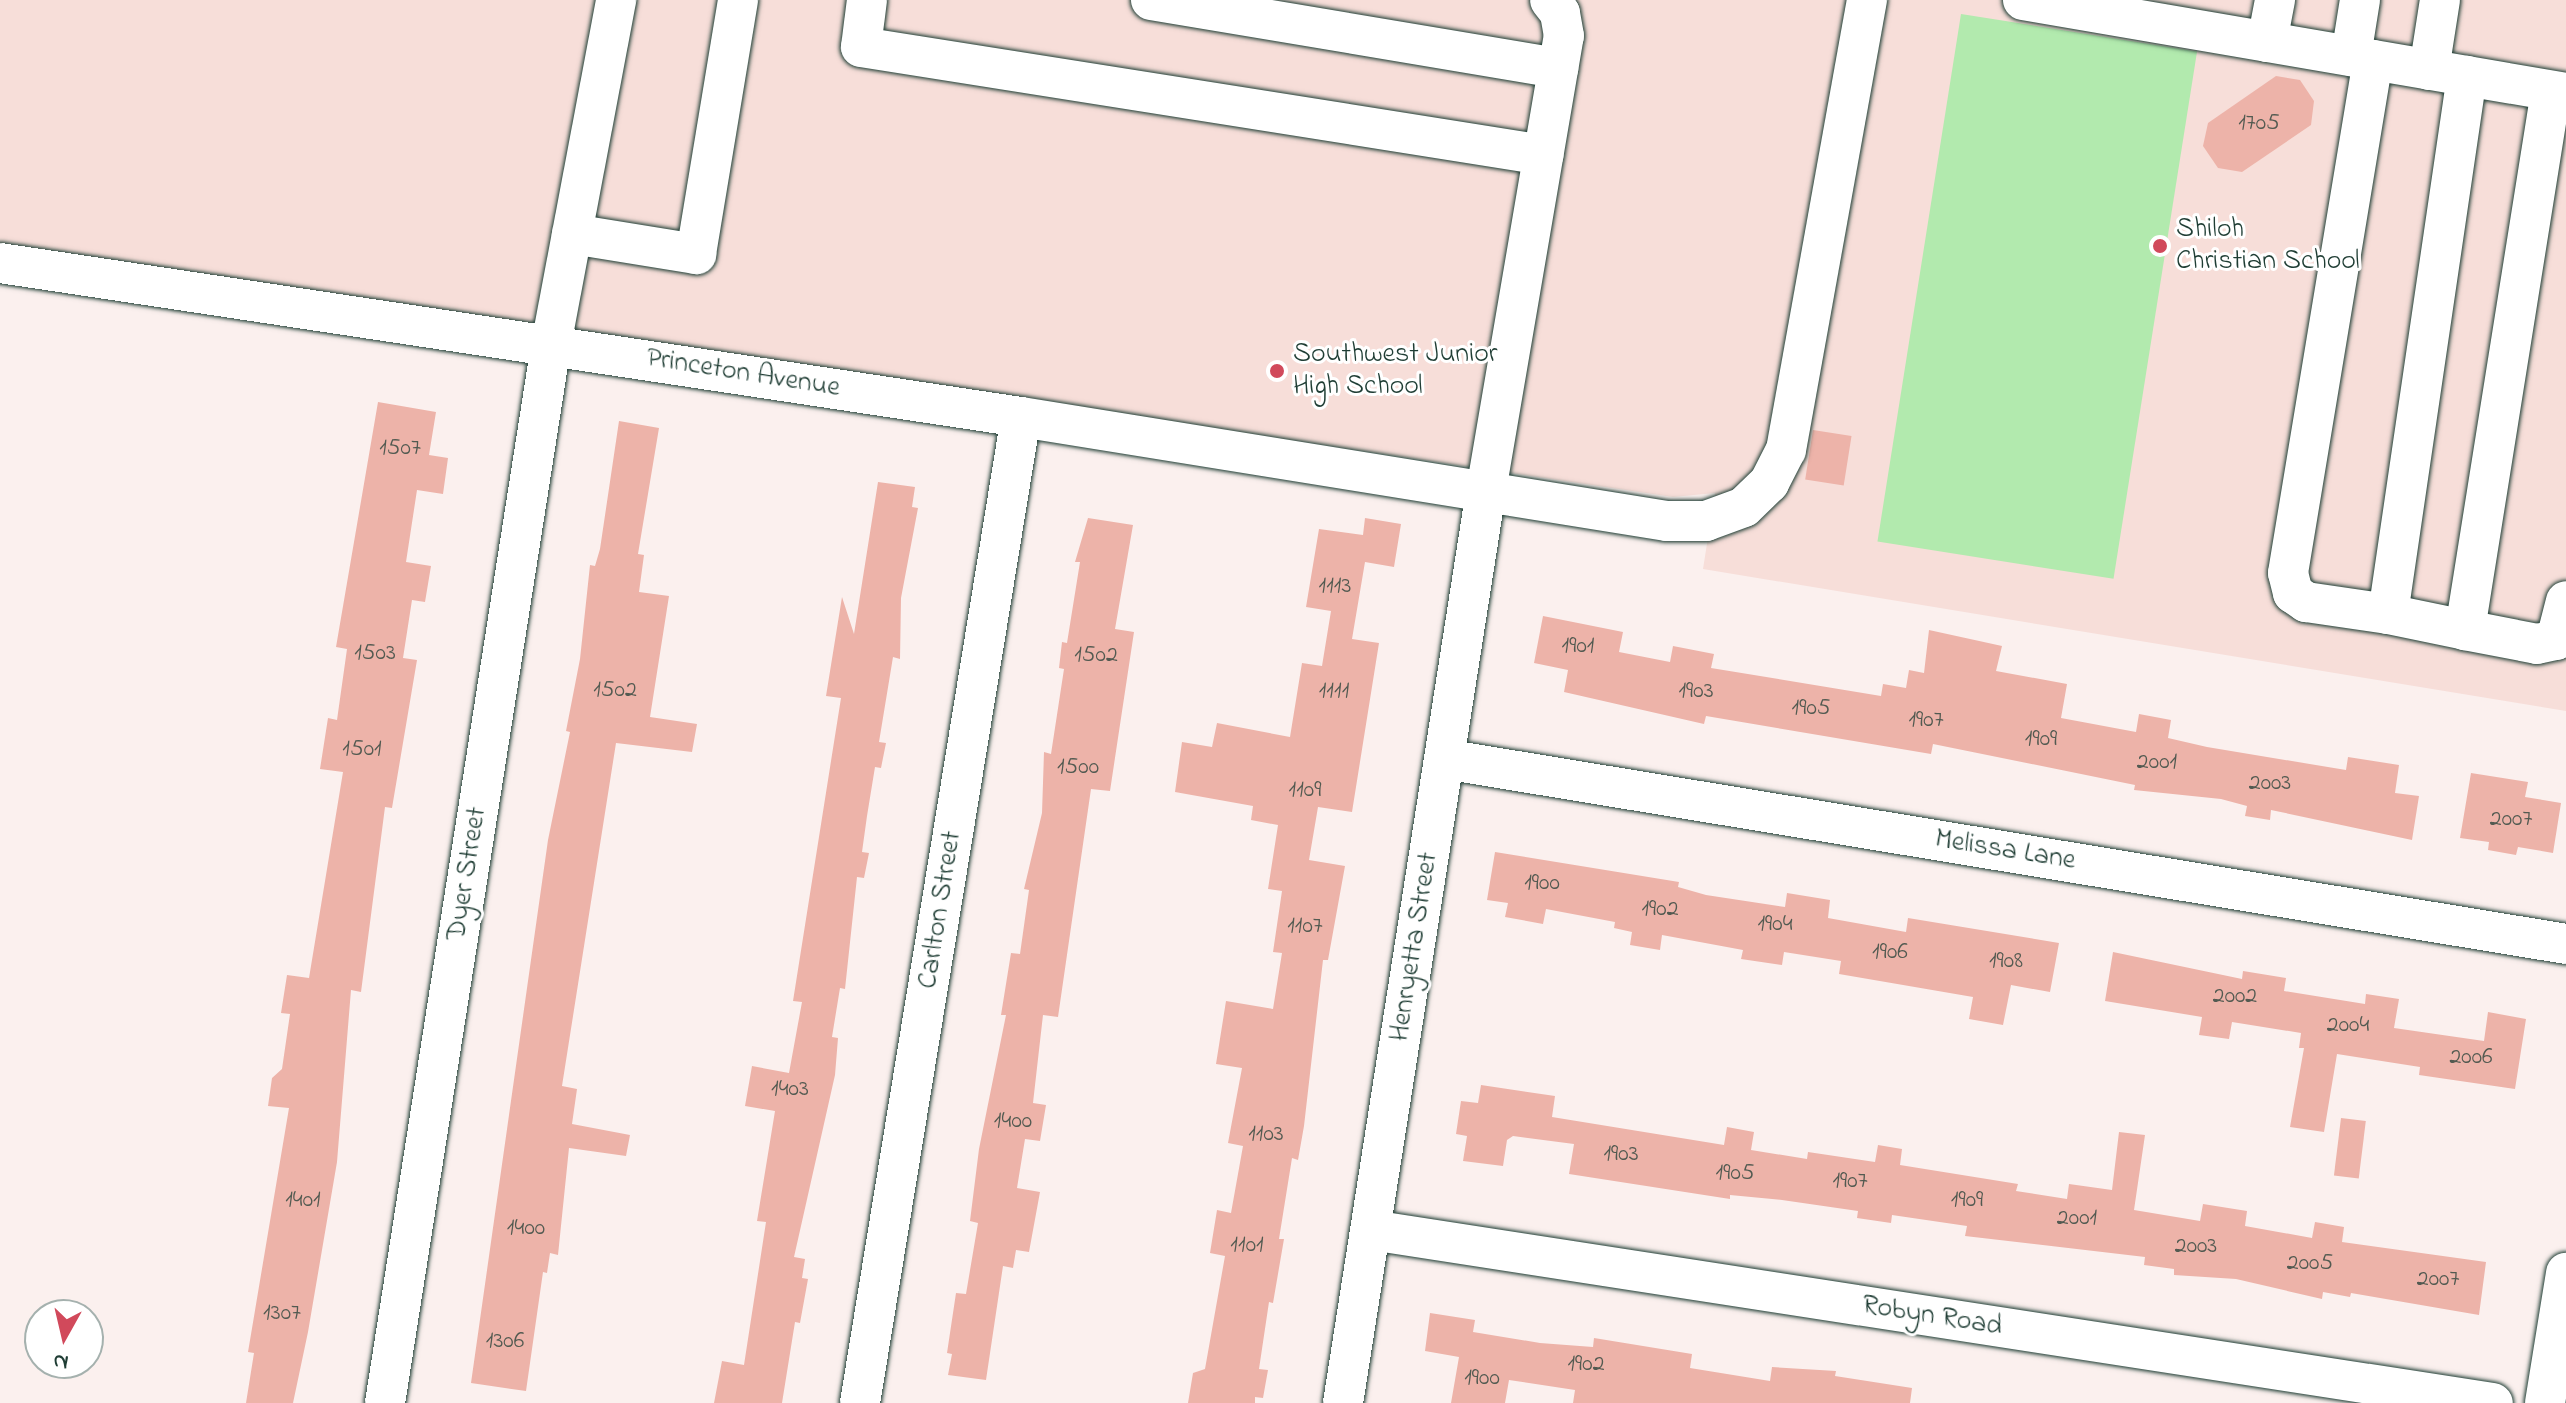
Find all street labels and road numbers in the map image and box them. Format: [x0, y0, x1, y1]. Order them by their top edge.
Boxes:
street label: Princeton Avenue [644, 342, 842, 406]
street label: Dyer Street [441, 805, 495, 943]
street label: Melissa Lane [1932, 823, 2078, 879]
street label: Carlton Street [912, 829, 970, 991]
street label: Henryetta Street [1383, 850, 1447, 1044]
street label: Robyn Road [1860, 1289, 2004, 1345]

